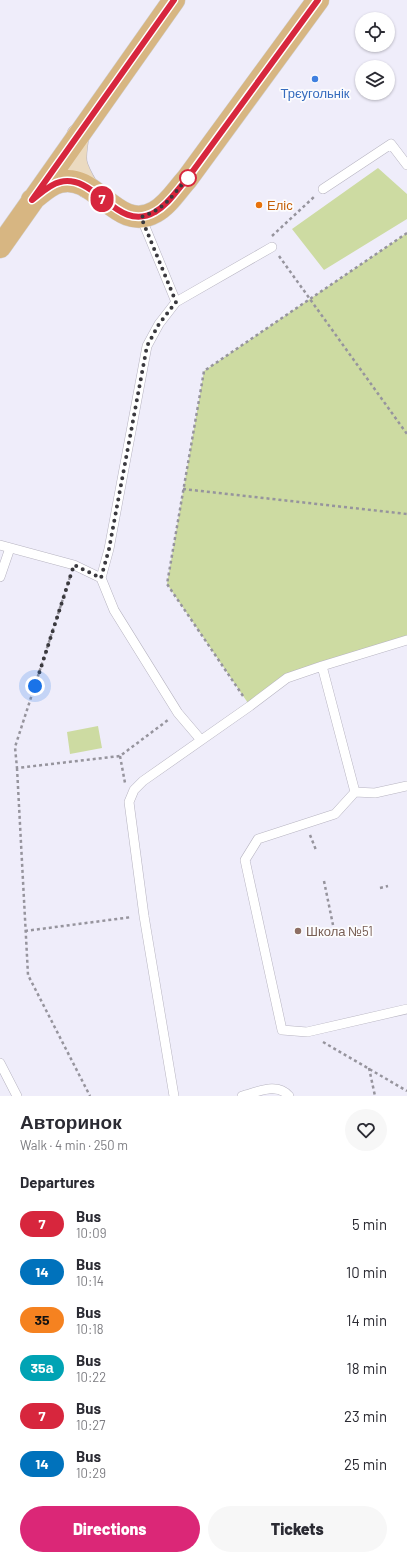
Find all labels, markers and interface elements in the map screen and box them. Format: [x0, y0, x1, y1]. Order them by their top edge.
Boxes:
map controls [355, 12, 395, 100]
button: locate [355, 12, 395, 52]
button: layers [355, 60, 395, 100]
marker: Трєугольнік [310, 74, 320, 84]
place label: Трєугольнік [280, 85, 350, 101]
unlabelled marker [179, 169, 197, 187]
line badge: 7 [89, 186, 115, 212]
text: 7 [99, 190, 105, 207]
place label: Еліс [267, 197, 293, 213]
marker: Еліс [254, 200, 264, 210]
your location [25, 676, 45, 696]
place label: Школа №51 [306, 923, 373, 939]
marker: Школа №51 [293, 926, 303, 936]
button: heart [345, 1109, 387, 1151]
text: Авторинок [20, 1110, 122, 1133]
text: Walk · 4 min · 250 m [20, 1137, 128, 1153]
text: Departures [20, 1173, 95, 1191]
text: Bus [76, 1207, 101, 1225]
text: 7 [39, 1215, 45, 1232]
text: 5 min [352, 1215, 387, 1233]
text: 10:09 [76, 1225, 106, 1241]
text: Bus [76, 1255, 101, 1273]
text: 14 [35, 1263, 49, 1280]
text: 10 min [346, 1263, 387, 1281]
text: 10:14 [76, 1273, 104, 1289]
text: Bus [76, 1303, 101, 1321]
text: 35 [34, 1311, 50, 1328]
text: 14 min [346, 1311, 387, 1329]
text: 10:18 [76, 1321, 104, 1337]
text: Bus [76, 1351, 101, 1369]
text: 35а [31, 1359, 53, 1376]
text: 18 min [347, 1359, 387, 1377]
text: 10:22 [76, 1369, 106, 1385]
text: Bus [76, 1399, 101, 1417]
text: 7 [39, 1407, 45, 1424]
text: 23 min [344, 1407, 387, 1425]
text: 10:27 [76, 1417, 105, 1433]
text: Bus [76, 1447, 101, 1465]
text: 14 [35, 1455, 49, 1472]
text: 25 min [344, 1455, 387, 1473]
text: 10:29 [76, 1465, 106, 1481]
button: Directions [20, 1506, 200, 1552]
button: Tickets [208, 1506, 387, 1552]

